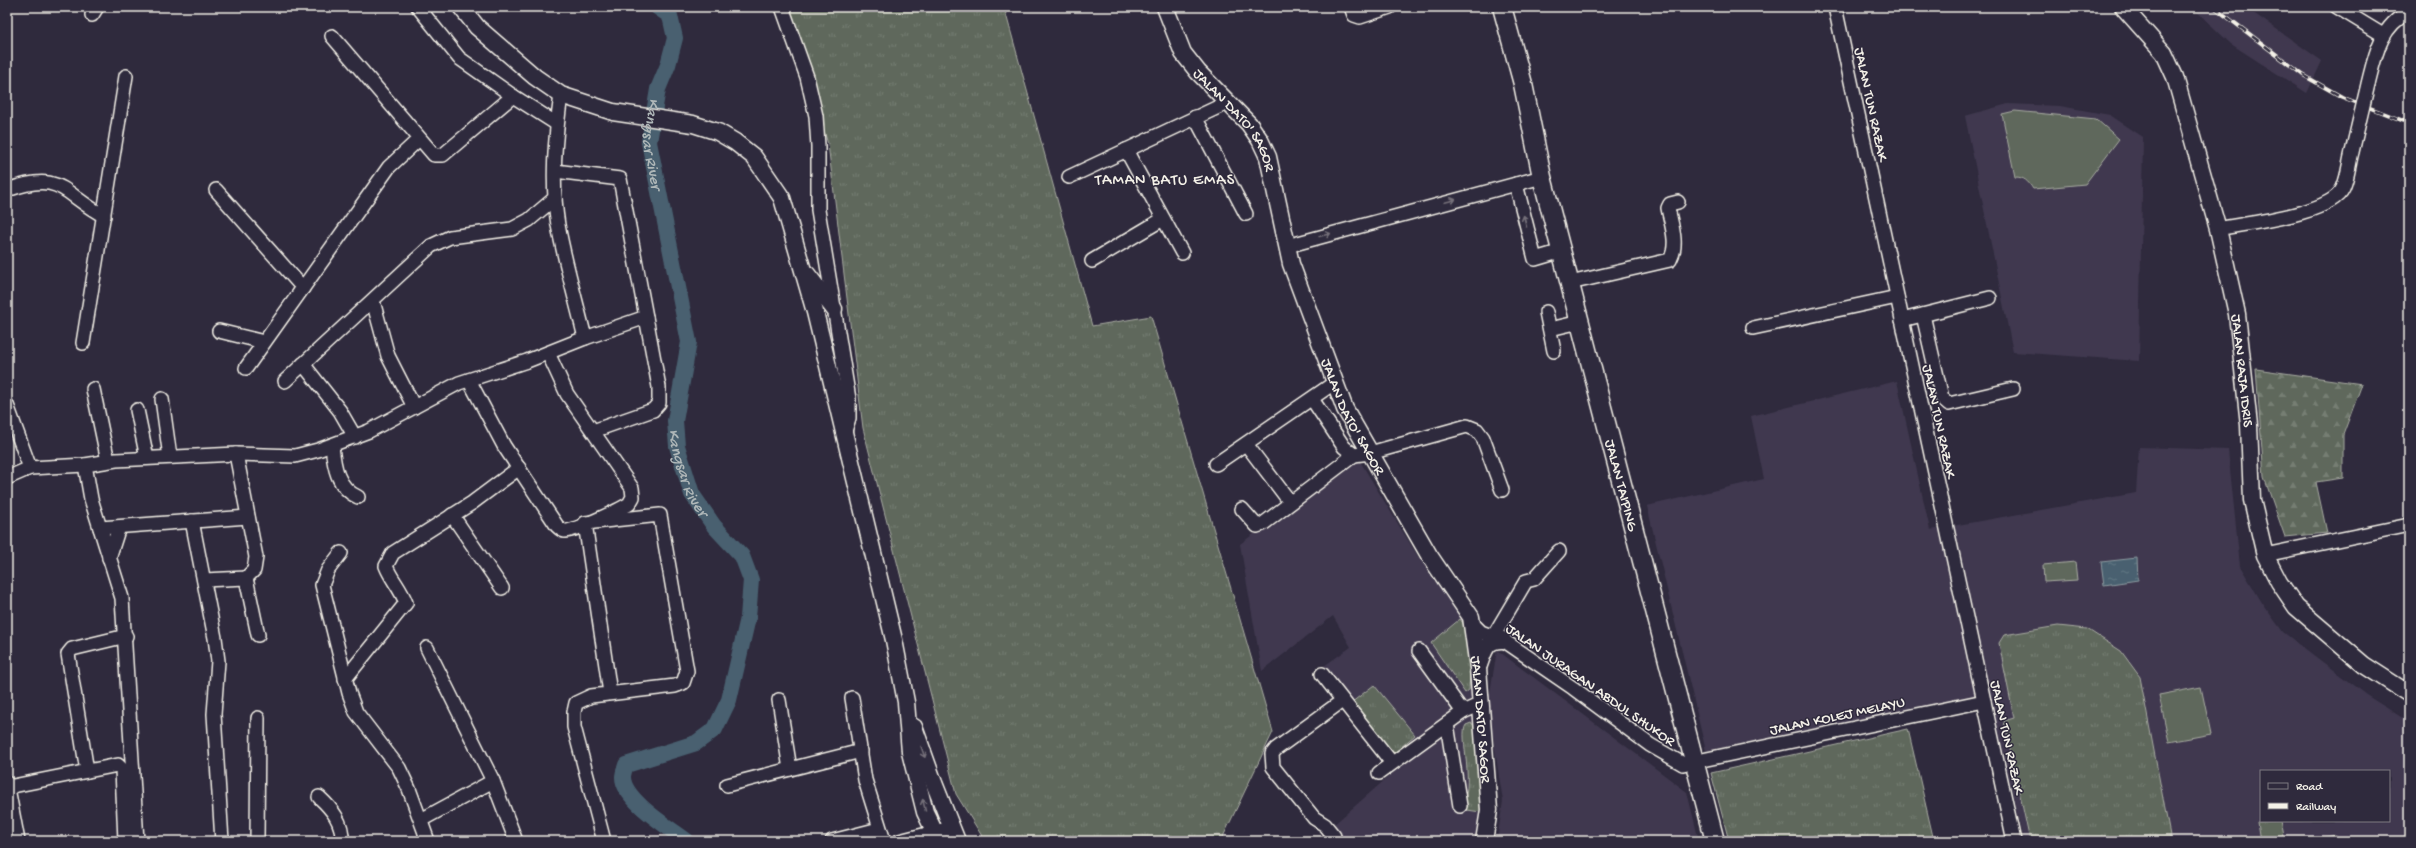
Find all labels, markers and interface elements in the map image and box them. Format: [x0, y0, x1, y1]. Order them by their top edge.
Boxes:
street label: JALAN TUN RAZAK [1849, 46, 1891, 165]
street label: JALAN DATO' SAGOR [1188, 65, 1278, 174]
water label: Kangsar River [636, 97, 665, 195]
district label: TAMAN BATU EMAS [1094, 172, 1235, 191]
one-way arrow [1443, 197, 1456, 204]
one-way arrow [1521, 215, 1529, 228]
one-way arrow [1318, 231, 1331, 239]
street label: JALAN RAJA IDRIS [2226, 313, 2256, 428]
street label: JALAN DATO' SAGOR [1316, 356, 1389, 480]
street label: JALAN TUN RAZAK [1917, 363, 1959, 482]
water label: Kangsar River [663, 429, 713, 524]
street label: JALAN TAIPING [1600, 438, 1641, 534]
street label: JALAN JURAGAN ABDUL SHUKOR [1502, 620, 1679, 752]
street label: JALAN DATO' SAGOR [1465, 655, 1494, 785]
street label: JALAN TUN RAZAK [1985, 679, 2027, 798]
street label: JALAN KOLEJ MELAYU [1768, 694, 1907, 740]
one-way arrow [920, 746, 927, 759]
legend [2260, 770, 2390, 822]
text: Road [2296, 781, 2323, 795]
one-way arrow [919, 799, 927, 812]
text: Railway [2296, 801, 2336, 815]

